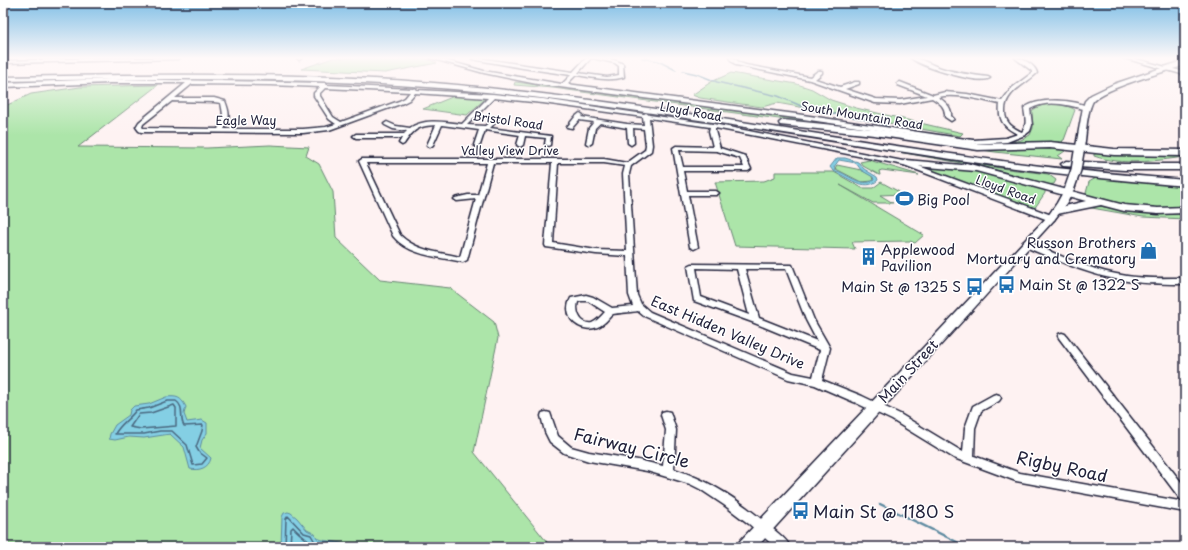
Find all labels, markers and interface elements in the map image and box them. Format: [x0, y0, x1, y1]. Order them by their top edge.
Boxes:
street label: South Mountain Road [800, 96, 924, 134]
street label: Lloyd Road [659, 97, 723, 125]
street label: Bristol Road [472, 106, 544, 134]
street label: Eagle Way [216, 111, 277, 129]
street label: Valley View Drive [461, 141, 559, 159]
street label: Lloyd Road [973, 170, 1039, 208]
sports icon: Big Pool [894, 189, 914, 209]
place label: Big Pool [917, 189, 970, 210]
place label: Russon Brothers Mortuary and Crematory [966, 232, 1136, 269]
place label: Applewood Pavilion [881, 239, 955, 276]
shop icon: Russon Brothers Mortuary and Crematory [1139, 240, 1159, 260]
building icon: Applewood Pavilion [858, 247, 878, 267]
bus stop icon: Main St @ 1322 S [996, 274, 1016, 294]
place label: Main St @ 1322 S [1019, 274, 1140, 295]
place label: Main St @ 1325 S [841, 276, 961, 297]
bus stop icon: Main St @ 1325 S [964, 276, 984, 296]
street label: East Hidden Valley Drive [648, 290, 808, 374]
street label: Main Street [873, 334, 943, 407]
street label: Fairway Circle [571, 420, 693, 474]
street label: Rigby Road [1014, 444, 1110, 488]
place label: Main St @ 1180 S [813, 498, 954, 524]
bus stop icon: Main St @ 1180 S [790, 501, 810, 521]

